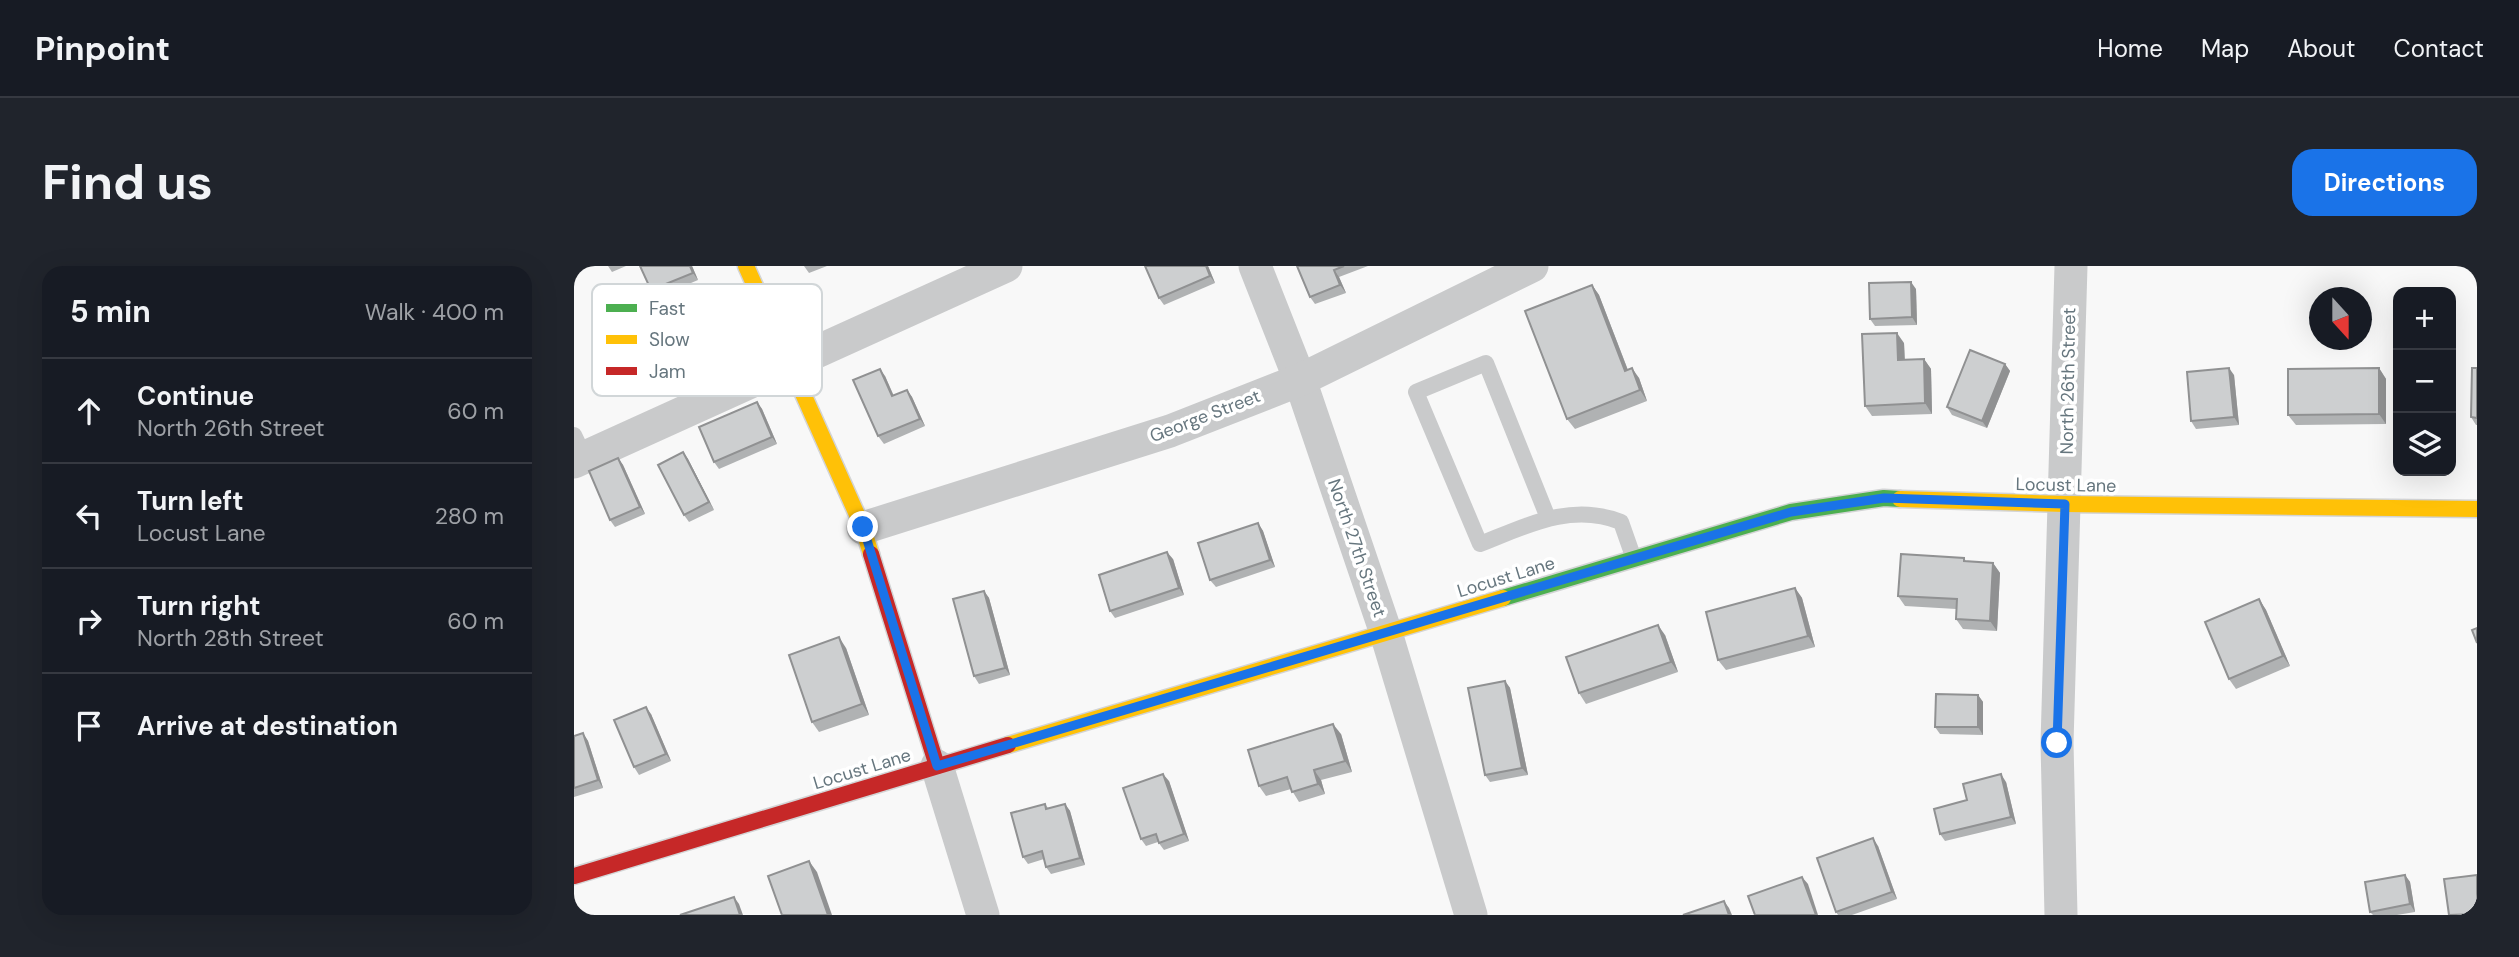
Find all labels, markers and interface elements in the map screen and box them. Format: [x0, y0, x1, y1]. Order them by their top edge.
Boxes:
text: Pinpoint [35, 27, 170, 70]
text: Home [2097, 33, 2163, 64]
text: Map [2201, 33, 2249, 64]
text: About [2287, 33, 2356, 64]
text: Contact [2394, 33, 2484, 64]
button: Directions [2292, 149, 2477, 216]
text: Find us [42, 150, 213, 214]
legend [592, 284, 822, 396]
north arrow [2309, 287, 2372, 350]
map controls [2393, 287, 2456, 476]
button: + [2393, 287, 2456, 350]
text: 5 min [70, 292, 151, 331]
text: Fast [649, 296, 685, 321]
text: Walk · 400 m [365, 297, 504, 327]
street label: North 26th Street [2055, 307, 2081, 455]
text: Slow [649, 327, 690, 352]
button: − [2393, 350, 2456, 413]
text: Jam [649, 359, 686, 384]
text: Continue [137, 379, 254, 413]
street label: George Street [1146, 384, 1264, 448]
icon: ahead [70, 392, 108, 430]
text: 60 m [447, 396, 504, 426]
text: North 26th Street [137, 413, 325, 443]
button: layers [2393, 413, 2456, 476]
street label: Locust Lane [2015, 472, 2117, 498]
street label: North 27th Street [1322, 476, 1392, 620]
text: Turn left [137, 484, 244, 518]
icon: left [70, 497, 108, 535]
text: 280 m [435, 501, 504, 531]
route end [847, 511, 878, 542]
text: Locust Lane [137, 518, 266, 548]
street label: Locust Lane [1454, 551, 1558, 603]
text: Turn right [137, 589, 261, 623]
icon: right [70, 602, 108, 640]
text: 60 m [447, 606, 504, 636]
text: North 28th Street [137, 623, 324, 653]
icon: arrive [70, 707, 108, 745]
text: Arrive at destination [137, 709, 398, 743]
route start [2041, 727, 2072, 758]
street label: Locust Lane [810, 743, 914, 795]

